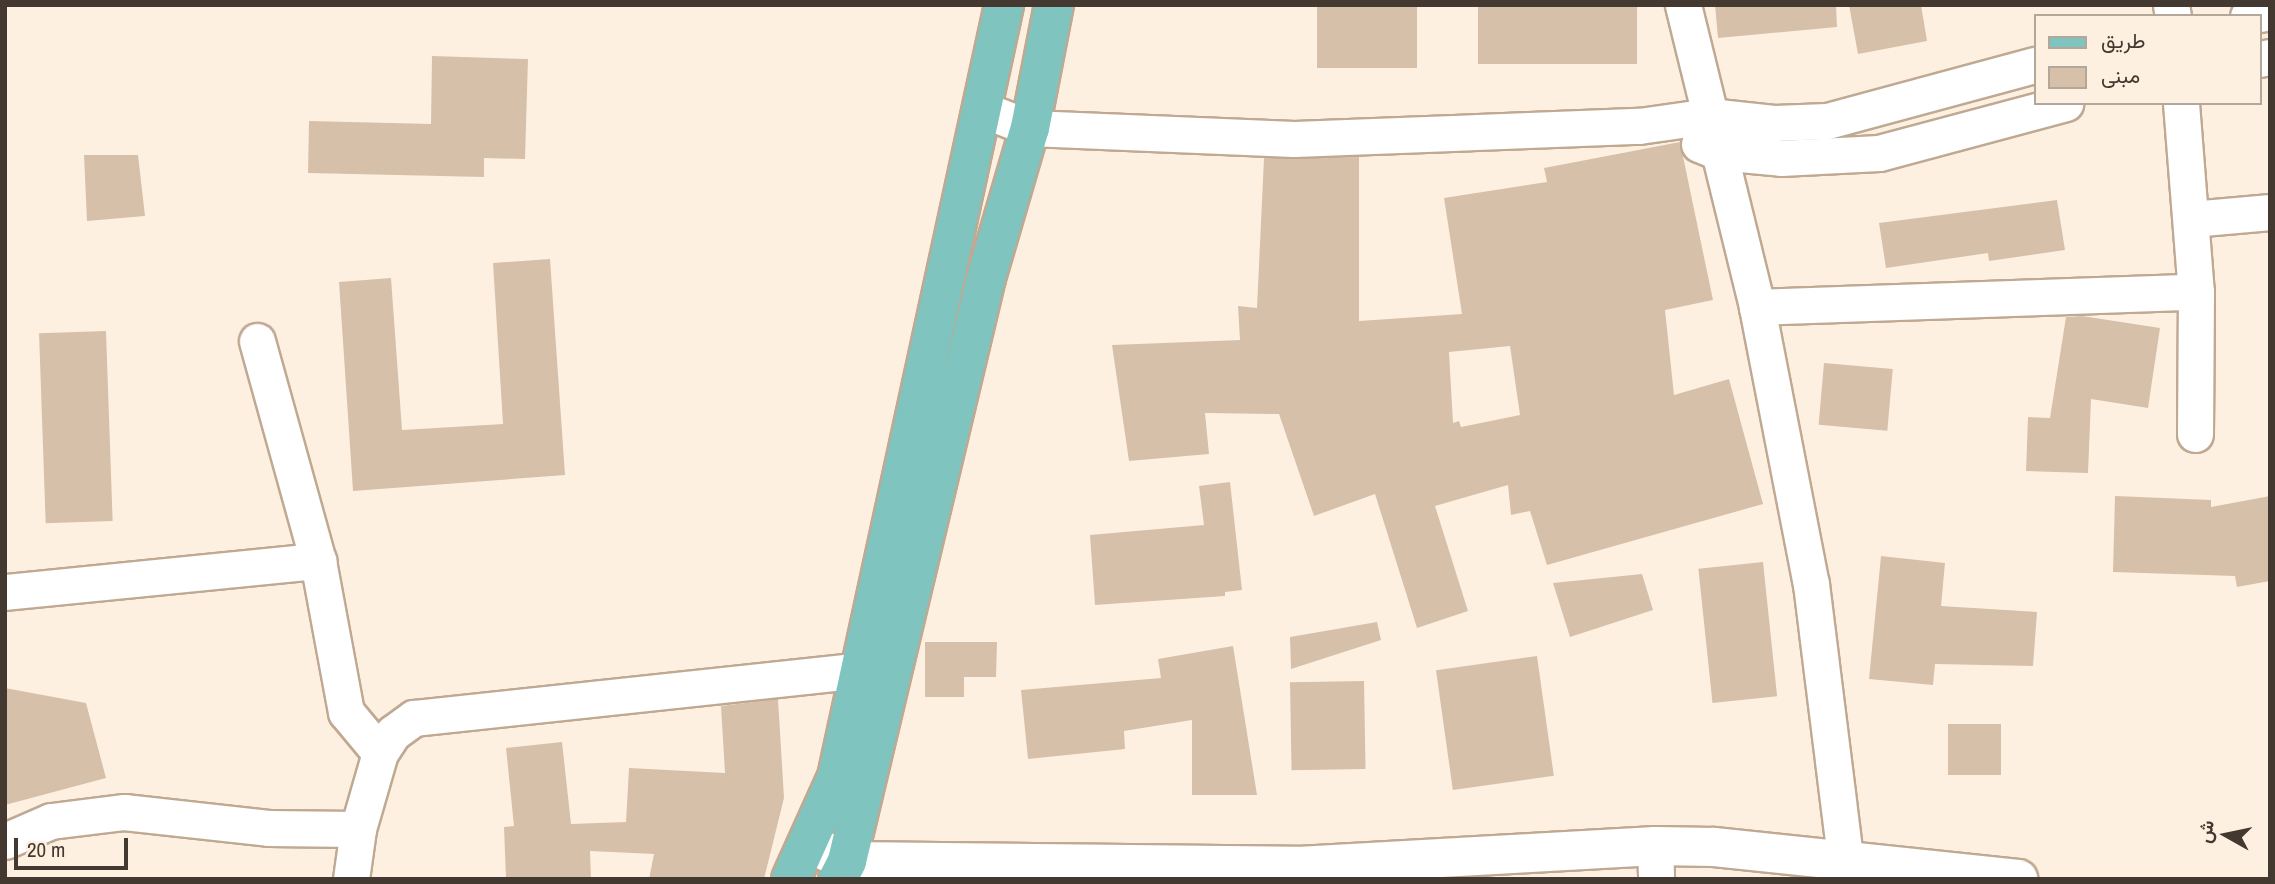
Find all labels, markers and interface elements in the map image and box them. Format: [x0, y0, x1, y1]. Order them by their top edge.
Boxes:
legend [2034, 14, 2261, 105]
text: طريق [2101, 26, 2146, 55]
text: مبنى [2101, 61, 2140, 90]
north arrow [2191, 800, 2261, 870]
text: ش [2191, 818, 2220, 845]
scale bar [18, 824, 131, 868]
text: 20 m [27, 835, 65, 864]

